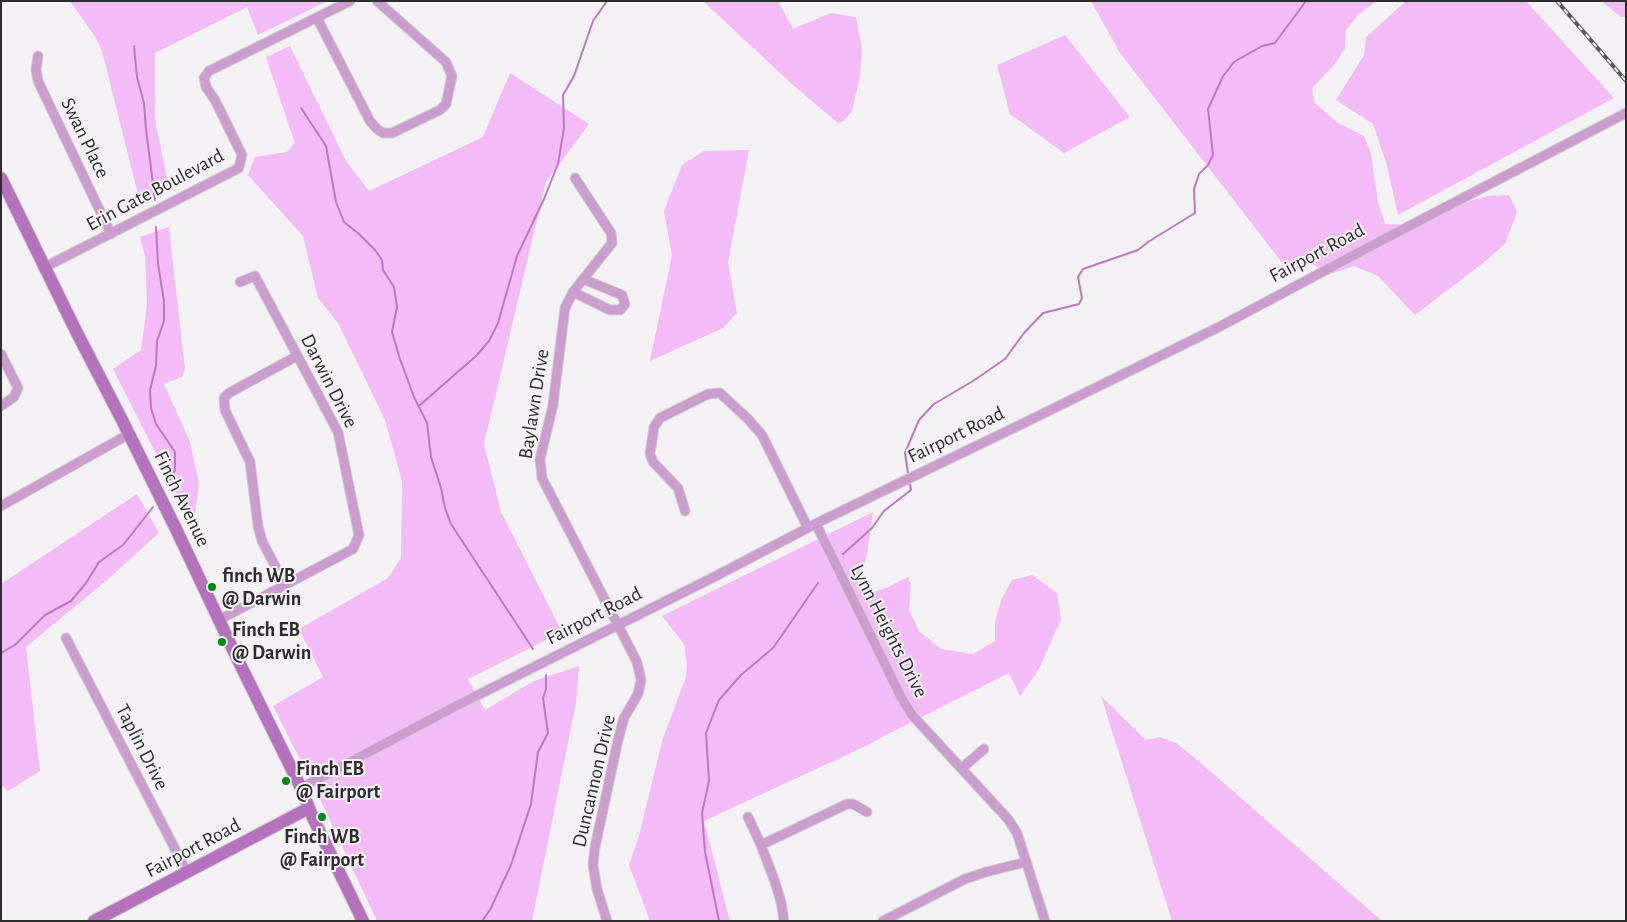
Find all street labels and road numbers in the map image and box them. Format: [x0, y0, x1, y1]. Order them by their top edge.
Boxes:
street label: Swan Place [55, 94, 115, 182]
street label: Erin Gate Boulevard [82, 144, 228, 236]
street label: Fairport Road [1265, 218, 1369, 288]
street label: Darwin Drive [295, 330, 363, 432]
street label: Baylawn Drive [513, 347, 555, 461]
street label: Fairport Road [904, 401, 1008, 469]
street label: Finch Avenue [149, 447, 215, 551]
street label: Lynn Heights Drive [845, 560, 933, 702]
street label: Fairport Road [542, 582, 646, 650]
street label: Taplin Drive [110, 700, 174, 794]
street label: Duncannon Drive [567, 713, 621, 849]
street label: Fairport Road [141, 813, 245, 883]

